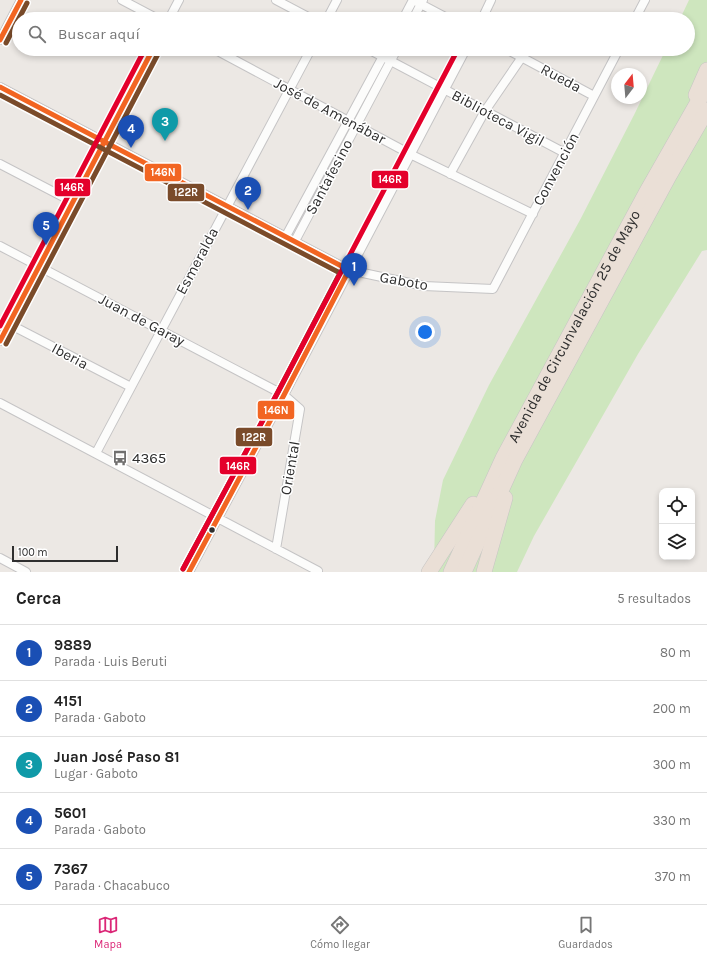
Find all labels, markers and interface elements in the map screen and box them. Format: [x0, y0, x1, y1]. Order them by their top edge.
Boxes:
search box [12, 12, 695, 56]
icon: search [26, 23, 48, 45]
text: Buscar aquí [58, 25, 140, 43]
street label: Rueda [538, 60, 584, 96]
north arrow [611, 68, 647, 104]
street label: José de Amenábar [271, 74, 389, 148]
street label: Biblioteca Vigil [449, 86, 547, 150]
pin: 3 [152, 108, 178, 141]
pin: 4 [118, 115, 144, 148]
street label: Convención [529, 129, 583, 209]
street label: Santafesino [302, 136, 356, 218]
line badge: 146N [144, 163, 182, 182]
text: 146N [150, 166, 176, 179]
line badge: 146R [371, 170, 409, 189]
text: 146R [378, 173, 402, 186]
pin: 2 [235, 177, 261, 210]
line badge: 146R [54, 178, 91, 197]
text: 146R [60, 181, 84, 194]
line badge: 122R [167, 183, 205, 202]
text: 122R [174, 186, 198, 199]
street label: Avenida de Circunvalación 25 de Mayo [504, 207, 644, 446]
pin: 5 [33, 212, 59, 245]
street label: Esmeralda [172, 225, 222, 297]
pin: 1 [341, 253, 367, 286]
street label: Gaboto [378, 268, 430, 294]
street label: Juan de Garay [96, 290, 188, 350]
your location [415, 322, 435, 342]
street label: Iberia [49, 339, 91, 373]
line badge: 146N [257, 400, 295, 420]
text: 146N [263, 404, 289, 417]
line badge: 122R [235, 427, 273, 447]
text: 122R [242, 431, 266, 444]
street label: Oriental [276, 440, 304, 496]
bus stop icon: 4365 [111, 449, 129, 467]
place label: 4365 [132, 449, 166, 467]
line badge: 146R [219, 456, 257, 475]
text: 146R [226, 460, 250, 473]
map controls [659, 488, 695, 560]
button: locate [659, 488, 695, 524]
button: layers [659, 524, 695, 560]
unlabelled marker [207, 525, 217, 535]
scale bar [12, 544, 118, 563]
text: 100 m [18, 546, 48, 559]
text: Cerca [16, 588, 61, 608]
text: 5 resultados [617, 591, 691, 606]
text: 9889 [54, 636, 92, 654]
text: 1 [27, 645, 31, 660]
text: 80 m [660, 645, 691, 660]
text: Parada · Luis Beruti [54, 654, 167, 669]
text: 4151 [54, 692, 82, 710]
text: 2 [25, 701, 33, 716]
text: 200 m [653, 701, 691, 716]
text: Parada · Gaboto [54, 710, 146, 725]
text: Juan José Paso 81 [54, 748, 180, 766]
text: 3 [25, 757, 33, 772]
text: 300 m [653, 757, 691, 772]
text: Lugar · Gaboto [54, 766, 138, 781]
text: 5601 [54, 804, 87, 822]
text: 4 [25, 813, 33, 828]
text: 330 m [653, 813, 691, 828]
text: Parada · Gaboto [54, 822, 146, 837]
text: 7367 [54, 860, 87, 878]
text: 5 [25, 869, 33, 884]
text: 370 m [654, 869, 691, 884]
text: Parada · Chacabuco [54, 878, 170, 893]
tab: Mapa [94, 914, 122, 951]
tab: Cómo llegar [310, 914, 370, 951]
tab: Guardados [558, 914, 613, 951]

